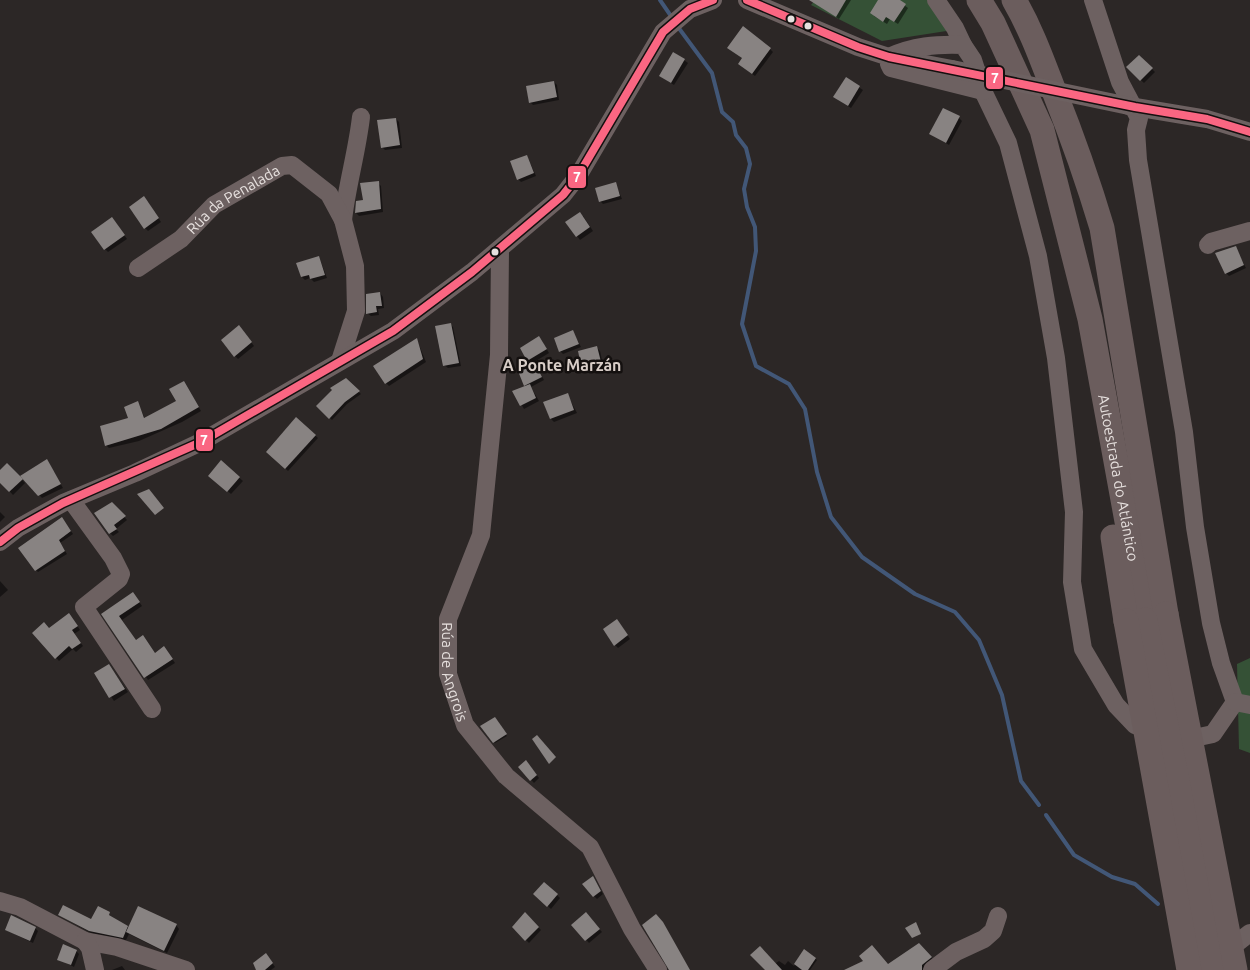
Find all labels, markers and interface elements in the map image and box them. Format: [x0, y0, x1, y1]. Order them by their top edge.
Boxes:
unlabelled marker [786, 14, 796, 24]
unlabelled marker [803, 21, 813, 31]
line badge: 7 [985, 66, 1004, 90]
text: 7 [991, 70, 999, 86]
street label: Rúa da Penalada [182, 161, 282, 237]
line badge: 7 [567, 165, 587, 189]
text: 7 [573, 169, 581, 185]
unlabelled marker [490, 247, 500, 257]
district label: A Ponte Marzán [503, 356, 621, 374]
street label: Autoestrada do Atlántico [1095, 393, 1143, 563]
line badge: 7 [195, 428, 214, 452]
text: 7 [200, 432, 208, 448]
street label: Rúa de Angrois [439, 622, 472, 724]

